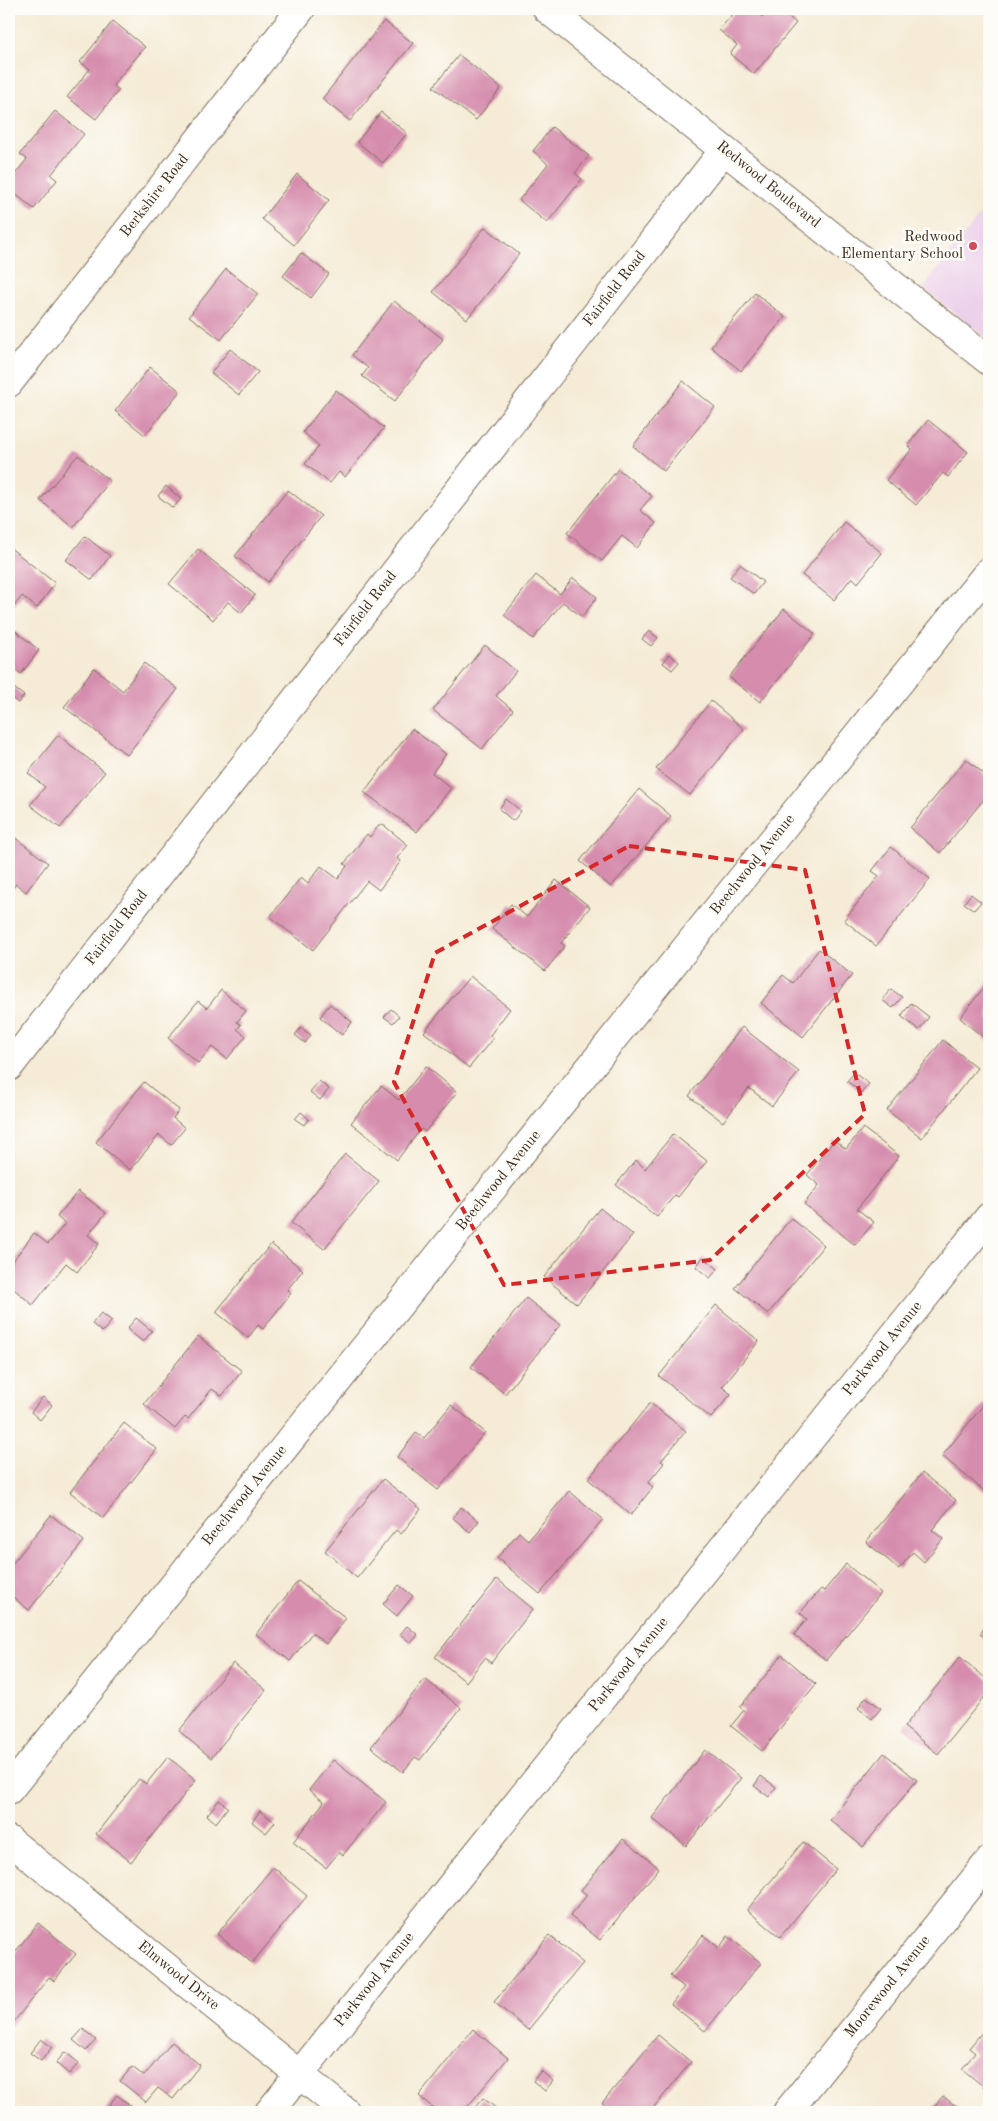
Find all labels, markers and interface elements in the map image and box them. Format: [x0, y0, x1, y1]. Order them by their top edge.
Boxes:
street label: Redwood Boulevard [713, 139, 823, 231]
street label: Berkshire Road [118, 152, 192, 240]
place label: Redwood Elementary School [841, 230, 963, 262]
marker: Redwood Elementary School [967, 240, 979, 252]
street label: Fairfield Road [581, 248, 649, 330]
street label: Fairfield Road [332, 568, 400, 650]
street label: Beechwood Avenue [708, 812, 798, 918]
street label: Fairfield Road [83, 887, 151, 969]
street label: Beechwood Avenue [454, 1128, 544, 1234]
street label: Parkwood Avenue [841, 1299, 926, 1399]
street label: Beechwood Avenue [200, 1443, 290, 1549]
street label: Parkwood Avenue [587, 1615, 672, 1715]
street label: Parkwood Avenue [333, 1930, 418, 2030]
street label: Moorewood Avenue [843, 1933, 934, 2041]
street label: Elmwood Drive [134, 1939, 222, 2013]

